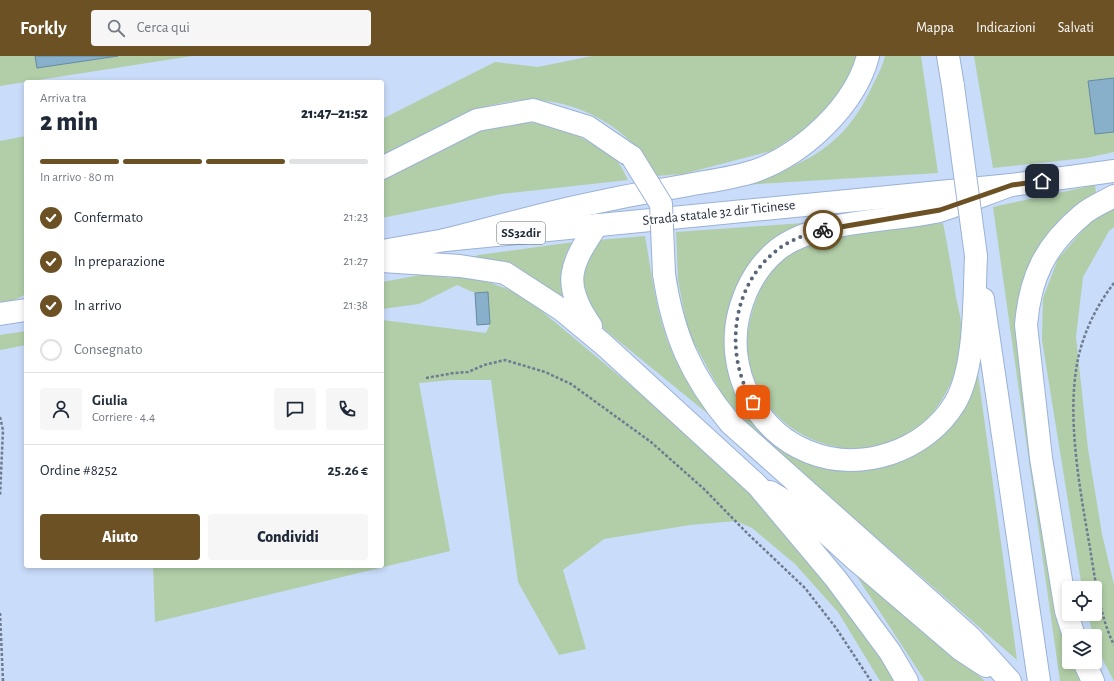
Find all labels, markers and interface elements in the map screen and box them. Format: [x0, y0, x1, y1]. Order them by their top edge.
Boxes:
search box [91, 10, 371, 46]
icon: search [105, 17, 127, 39]
text: Forkly [20, 19, 67, 38]
text: Cerca qui [137, 20, 190, 35]
text: Mappa [916, 21, 954, 35]
text: Indicazioni [976, 21, 1036, 35]
text: Salvati [1058, 21, 1094, 35]
text: Arriva tra [40, 92, 87, 105]
text: 21:47–21:52 [301, 106, 368, 121]
text: 2 min [40, 109, 98, 135]
pin [1025, 164, 1059, 198]
icon: home [1031, 170, 1053, 192]
text: In arrivo · 80 m [40, 171, 114, 184]
street label: Strada statale 32 dir Ticinese [642, 198, 796, 228]
icon: check [40, 207, 62, 229]
text: Confermato [74, 210, 143, 225]
courier [803, 210, 843, 250]
text: 21:23 [343, 211, 368, 224]
icon: bike [812, 219, 834, 241]
road number: SS32dir [497, 222, 545, 244]
icon: check [40, 251, 62, 273]
text: In preparazione [74, 254, 165, 269]
text: 21:27 [343, 255, 368, 268]
icon: check [40, 295, 62, 317]
text: In arrivo [74, 298, 122, 313]
text: 21:38 [343, 299, 368, 312]
text: Consegnato [74, 342, 143, 357]
pin [736, 385, 770, 419]
button: person [40, 388, 82, 430]
button: chat [274, 388, 316, 430]
button: phone [326, 388, 368, 430]
icon: bag [742, 391, 764, 413]
text: Giulia [92, 393, 128, 408]
text: Corriere · 4.4 [92, 411, 155, 424]
text: Ordine #8252 [40, 463, 118, 478]
text: 25.26 € [327, 463, 368, 478]
button: Aiuto [40, 514, 200, 560]
button: Condividi [208, 514, 368, 560]
map controls [1062, 581, 1102, 669]
button: locate [1062, 581, 1102, 621]
button: layers [1062, 629, 1102, 669]

